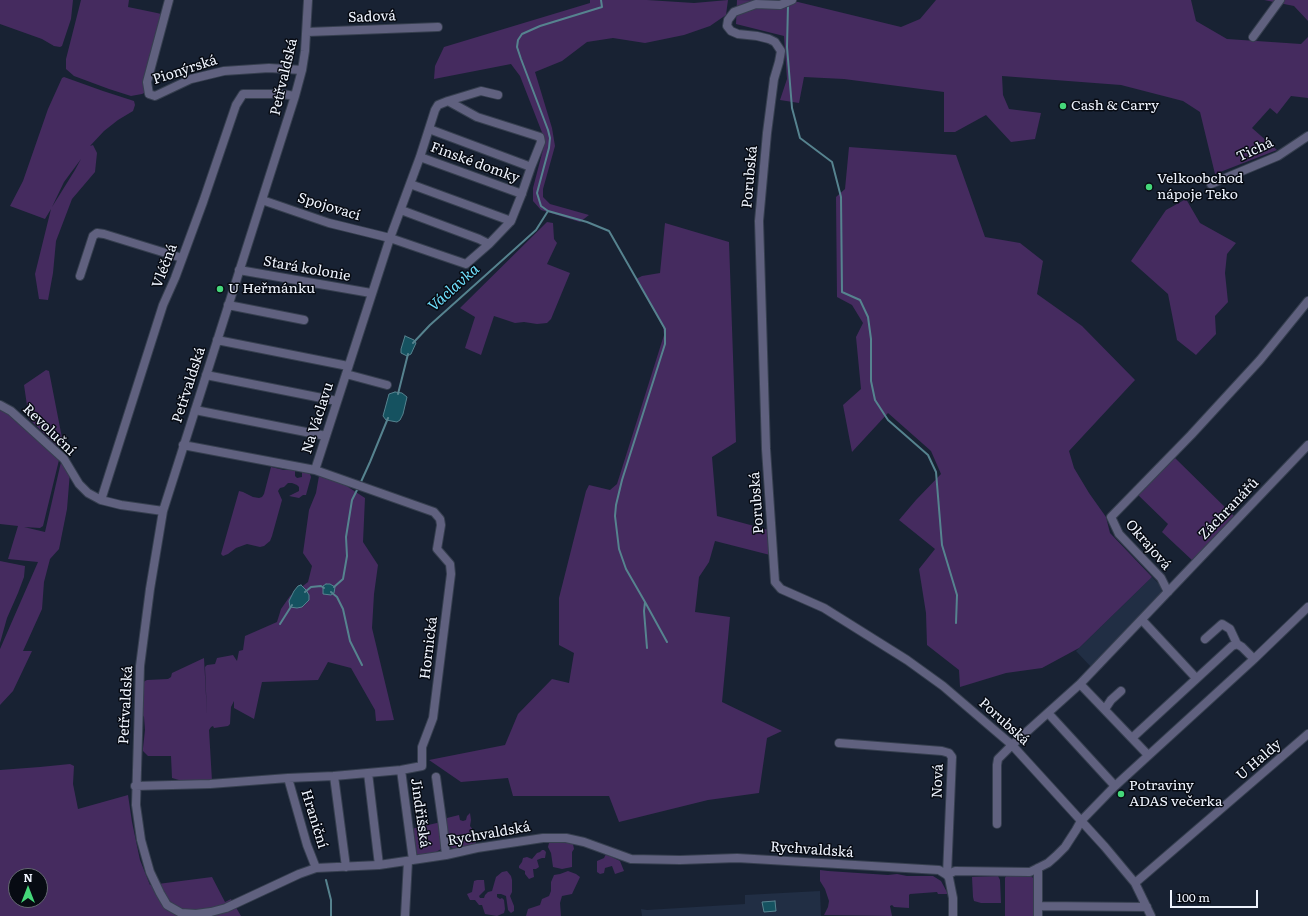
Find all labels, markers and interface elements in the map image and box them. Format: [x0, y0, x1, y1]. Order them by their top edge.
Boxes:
street label: Sadová [348, 8, 396, 26]
street label: Petřvaldská [267, 37, 301, 117]
street label: Pionýrská [151, 52, 219, 88]
place label: Cash & Carry [1071, 98, 1159, 114]
marker: Cash & Carry [1058, 101, 1068, 111]
street label: Tichá [1234, 134, 1276, 166]
street label: Finské domky [428, 139, 522, 187]
street label: Porubská [739, 145, 761, 209]
place label: Velkoobchod nápoje Teko [1157, 171, 1243, 204]
marker: Velkoobchod nápoje Teko [1144, 182, 1154, 192]
street label: Spojovací [296, 190, 362, 224]
street label: Vléčná [149, 242, 181, 290]
street label: Stará kolonie [262, 253, 352, 285]
water label: Václavka [425, 261, 483, 315]
place label: U Heřmánku [228, 281, 315, 297]
marker: U Heřmánku [215, 284, 225, 294]
street label: Petřvaldská [169, 345, 209, 425]
street label: Na Václavu [299, 380, 337, 456]
street label: Revoluční [19, 401, 79, 459]
street label: Porubská [746, 471, 768, 535]
street label: Záchranářů [1196, 475, 1262, 543]
street label: Okrajová [1122, 517, 1174, 573]
street label: Hornická [417, 616, 441, 680]
street label: Petřvaldská [116, 665, 136, 745]
street label: Porubská [975, 695, 1033, 749]
street label: U Haldy [1233, 736, 1285, 784]
street label: Nová [929, 763, 947, 799]
street label: Jindřišská [407, 777, 433, 849]
place label: Potraviny ADAS večerka [1129, 778, 1222, 810]
street label: Hraniční [297, 788, 331, 850]
marker: Potraviny ADAS večerka [1116, 789, 1126, 799]
street label: Rychvaldská [446, 818, 532, 850]
street label: Rychvaldská [770, 839, 854, 861]
north arrow [8, 868, 48, 908]
text: N [23, 869, 33, 885]
scale bar [1172, 882, 1260, 908]
text: 100 m [1177, 888, 1210, 906]

